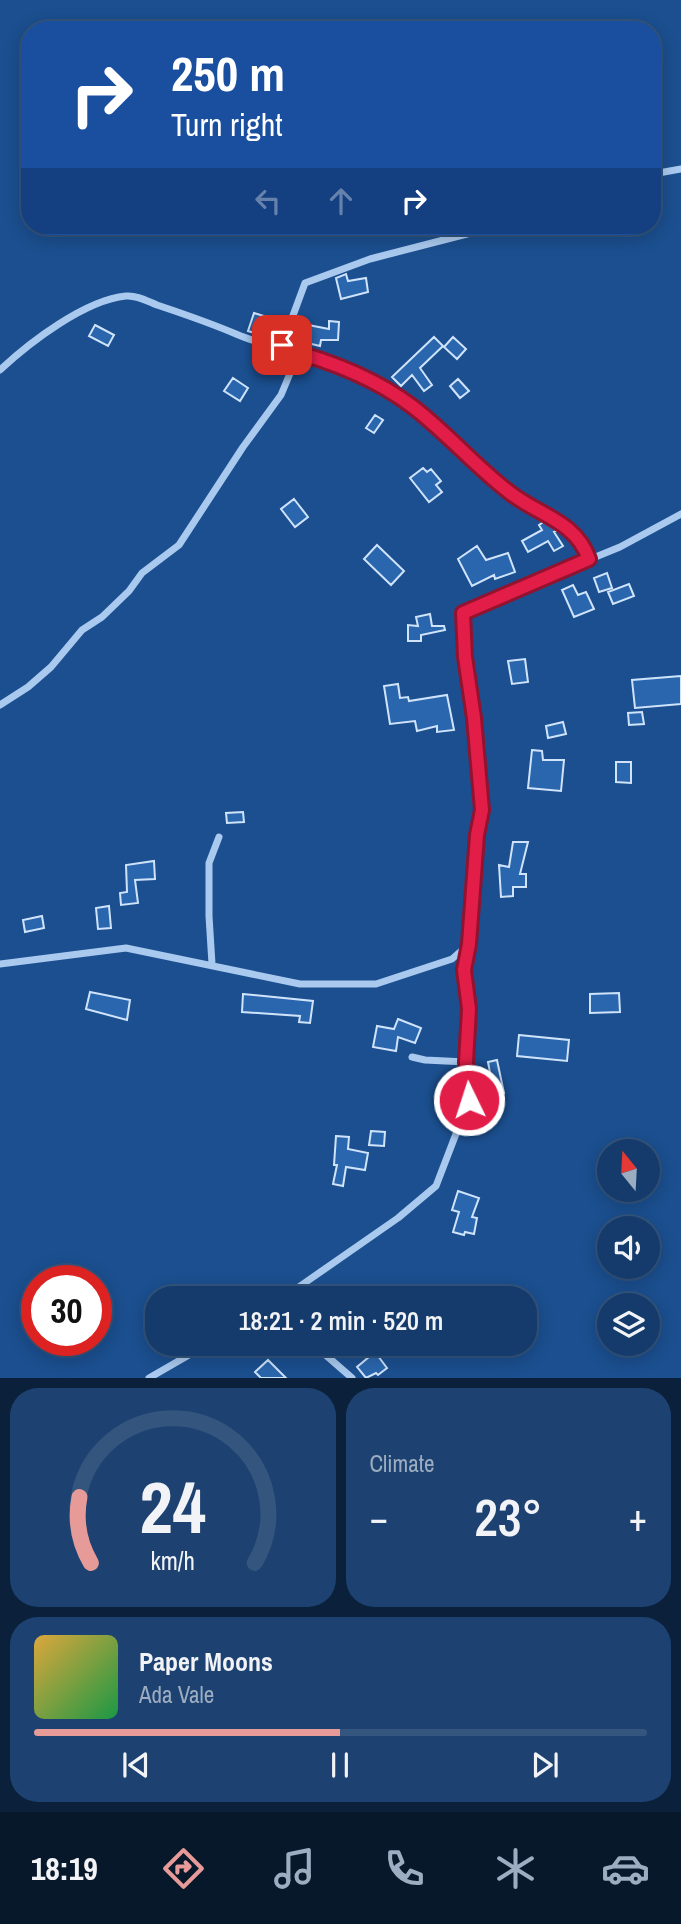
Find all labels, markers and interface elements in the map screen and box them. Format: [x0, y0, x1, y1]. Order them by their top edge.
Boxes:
text: 250 m [171, 40, 285, 106]
icon: right [56, 49, 147, 140]
text: Turn right [171, 103, 283, 146]
icon: left [249, 182, 287, 220]
icon: ahead [322, 182, 360, 220]
icon: right [395, 182, 433, 220]
pin [252, 315, 312, 375]
icon: arrive [263, 326, 301, 364]
position arrow [432, 1063, 506, 1137]
north arrow [597, 1139, 660, 1202]
map controls [597, 1139, 660, 1356]
button: sound [597, 1216, 660, 1279]
speed limit sign: 30 [21, 1265, 112, 1356]
button: layers [597, 1293, 660, 1356]
text: 18:21 · 2 min · 520 m [239, 1303, 443, 1338]
text: Climate [370, 1448, 434, 1479]
text: 24 [140, 1459, 206, 1557]
text: 23° [474, 1482, 542, 1552]
text: − [370, 1492, 388, 1543]
text: + [629, 1492, 647, 1543]
text: km/h [151, 1544, 195, 1578]
text: Paper Moons [139, 1644, 273, 1679]
text: Ada Vale [139, 1679, 214, 1710]
icon: previous [117, 1746, 155, 1784]
icon: pause [321, 1746, 359, 1784]
icon: next [526, 1746, 564, 1784]
icon: directions [159, 1844, 208, 1893]
icon: music [270, 1844, 319, 1893]
icon: phone [380, 1844, 429, 1893]
icon: climate [491, 1844, 540, 1893]
icon: car [601, 1844, 650, 1893]
text: 18:19 [31, 1847, 98, 1890]

